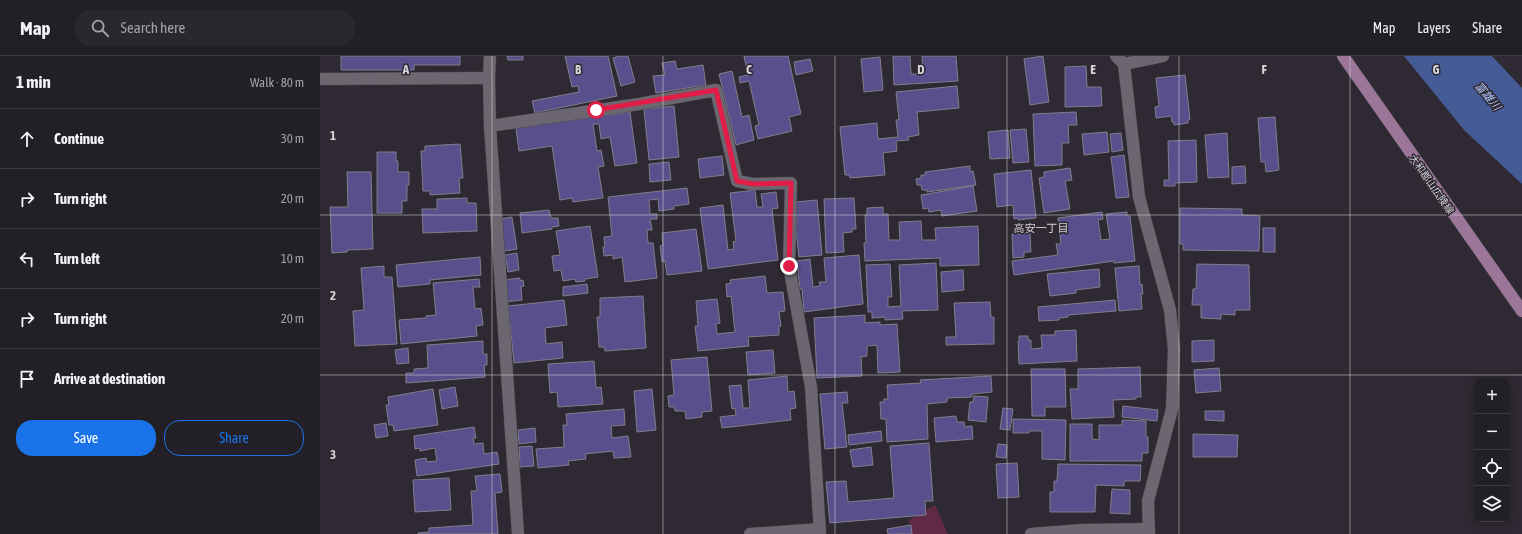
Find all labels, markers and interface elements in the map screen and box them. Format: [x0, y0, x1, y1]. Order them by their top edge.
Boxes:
search box [75, 10, 355, 46]
text: Map [20, 17, 51, 39]
icon: search [89, 17, 111, 39]
text: Search here [121, 19, 185, 36]
text: Map [1373, 20, 1395, 36]
text: Layers [1417, 20, 1450, 36]
text: Share [1472, 20, 1502, 36]
text: A [402, 62, 410, 77]
text: B [575, 62, 582, 77]
text: C [746, 62, 752, 77]
text: D [917, 62, 925, 77]
text: E [1090, 62, 1096, 77]
text: F [1261, 62, 1267, 77]
text: G [1433, 62, 1440, 77]
text: 1 min [16, 72, 51, 92]
text: Walk · 80 m [250, 75, 304, 90]
water label: 富雄川 [1473, 80, 1504, 113]
route start [587, 101, 605, 119]
icon: ahead [16, 128, 38, 150]
text: 1 [330, 128, 336, 143]
text: Continue [54, 130, 104, 147]
text: 30 m [281, 131, 304, 146]
street label: 大和郡山広陵線 [1407, 152, 1456, 216]
icon: right [16, 188, 38, 210]
text: Turn right [54, 190, 107, 207]
text: 20 m [281, 191, 304, 206]
district label: 高安一丁目 [1014, 222, 1069, 234]
icon: left [16, 248, 38, 270]
text: Turn left [54, 250, 100, 267]
text: 10 m [281, 251, 304, 266]
route end [780, 257, 798, 275]
text: 2 [330, 288, 336, 303]
icon: right [16, 308, 38, 330]
text: Turn right [54, 310, 107, 327]
text: 20 m [281, 311, 304, 326]
icon: arrive [16, 368, 38, 390]
text: Arrive at destination [54, 370, 165, 387]
map controls [1474, 378, 1510, 522]
button: + [1474, 378, 1510, 414]
button: − [1474, 414, 1510, 450]
button: Save [16, 420, 156, 456]
button: Share [164, 420, 304, 456]
text: 3 [330, 447, 336, 462]
button: locate [1474, 450, 1510, 486]
button: layers [1474, 486, 1510, 522]

